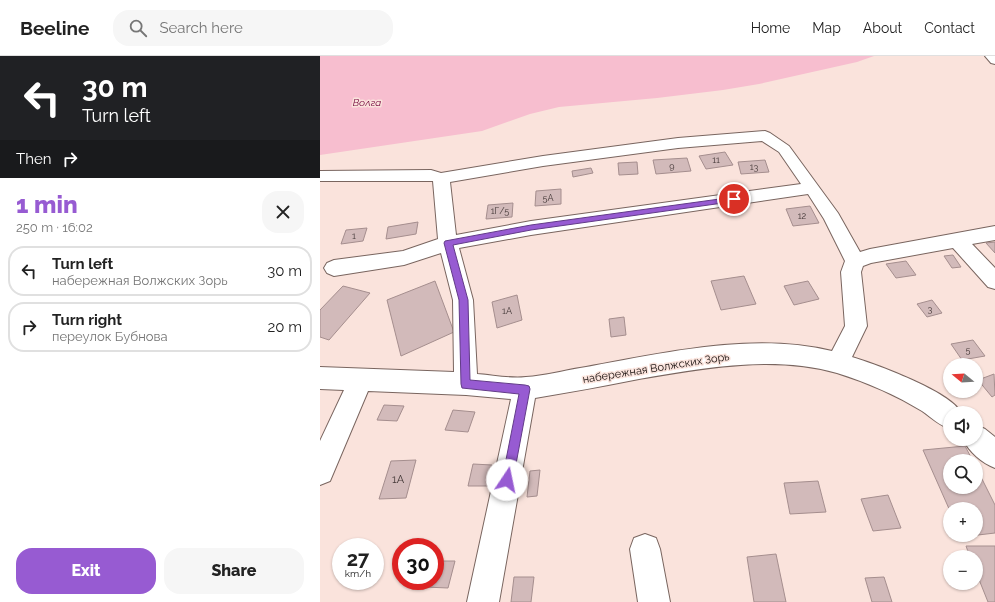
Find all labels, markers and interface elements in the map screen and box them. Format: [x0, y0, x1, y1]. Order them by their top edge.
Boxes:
search box [113, 10, 393, 46]
text: Beeline [20, 17, 89, 39]
icon: search [127, 17, 149, 39]
text: Search here [159, 19, 243, 37]
text: Home [751, 20, 790, 36]
text: Map [812, 20, 841, 36]
text: About [863, 20, 902, 36]
text: Contact [924, 20, 975, 36]
text: 30 m [82, 71, 148, 104]
icon: left [16, 72, 68, 124]
water label: Волга [353, 97, 381, 108]
text: Turn left [82, 105, 151, 126]
icon: right [59, 148, 81, 170]
text: Then [16, 150, 51, 168]
house number: 11 [712, 155, 720, 165]
house number: 9 [669, 161, 675, 171]
house number: 13 [750, 162, 759, 172]
pin [717, 182, 751, 216]
icon: arrive [723, 188, 745, 210]
text: 1 min [16, 190, 78, 219]
button: close [262, 191, 304, 233]
house number: 5А [543, 193, 554, 203]
house number: 1Г/5 [491, 206, 509, 216]
house number: 12 [798, 211, 807, 221]
text: 250 m · 16:02 [16, 220, 93, 235]
house number: 1 [352, 231, 356, 241]
text: Turn left [52, 255, 113, 273]
icon: left [18, 260, 40, 282]
text: 30 m [267, 262, 302, 280]
text: набережная Волжских Зорь [52, 273, 228, 288]
house number: 3 [928, 304, 933, 314]
house number: 1А [502, 306, 512, 316]
text: Turn right [52, 311, 122, 329]
icon: right [18, 316, 40, 338]
text: 20 m [267, 318, 302, 336]
text: переулок Бубнова [52, 329, 168, 344]
house number: 5 [966, 345, 971, 355]
street label: набережная Волжских Зорь [582, 350, 731, 386]
north arrow [943, 358, 983, 398]
map controls [943, 358, 983, 590]
button: sound [943, 406, 983, 446]
button: search [943, 454, 983, 494]
position arrow [486, 459, 528, 501]
house number: 1А [392, 473, 405, 486]
button: + [943, 502, 983, 542]
speed limit sign: 30 [392, 538, 444, 590]
text: 27 [347, 547, 369, 571]
button: Exit [16, 548, 156, 594]
button: Share [164, 548, 304, 594]
button: − [943, 550, 983, 590]
text: km/h [345, 568, 371, 579]

